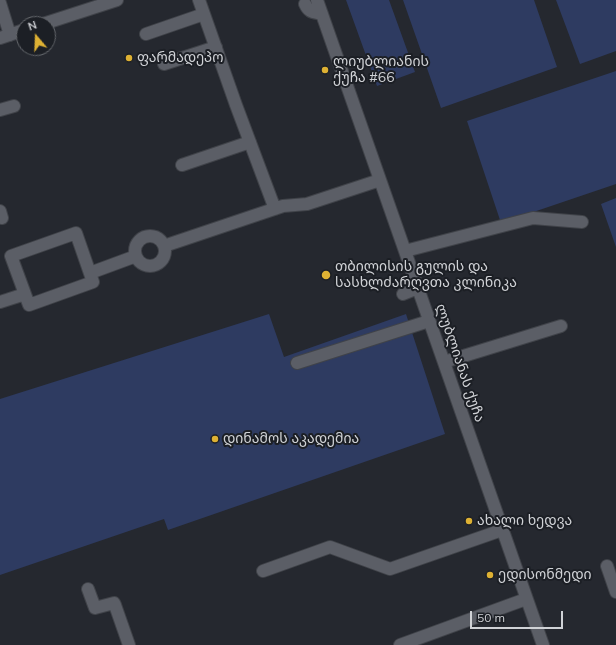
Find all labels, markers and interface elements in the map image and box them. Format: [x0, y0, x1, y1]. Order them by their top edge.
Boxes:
north arrow [16, 16, 56, 56]
text: N [26, 18, 39, 34]
place label: ფარმადეპო [137, 50, 223, 66]
marker: ფარმადეპო [124, 53, 134, 63]
place label: ლიუბლიანის ქუჩა #66 [333, 54, 429, 86]
marker: ლიუბლიანის ქუჩა #66 [320, 65, 330, 75]
place label: თბილისის გულის და სასხლძარღვთა კლინიკა [335, 259, 517, 292]
marker: თბილისის გულის და სასხლძარღვთა კლინიკა [320, 269, 332, 281]
street label: ლუბლიანას ქუჩა [432, 302, 488, 424]
place label: დინამოს აკადემია [223, 431, 359, 447]
marker: დინამოს აკადემია [210, 434, 220, 444]
place label: ახალი ხედვა [477, 513, 572, 529]
marker: ახალი ხედვა [464, 516, 474, 526]
place label: ედისონმედი [498, 567, 592, 583]
marker: ედისონმედი [485, 570, 495, 580]
scale bar [472, 603, 565, 629]
text: 50 m [477, 610, 505, 625]

